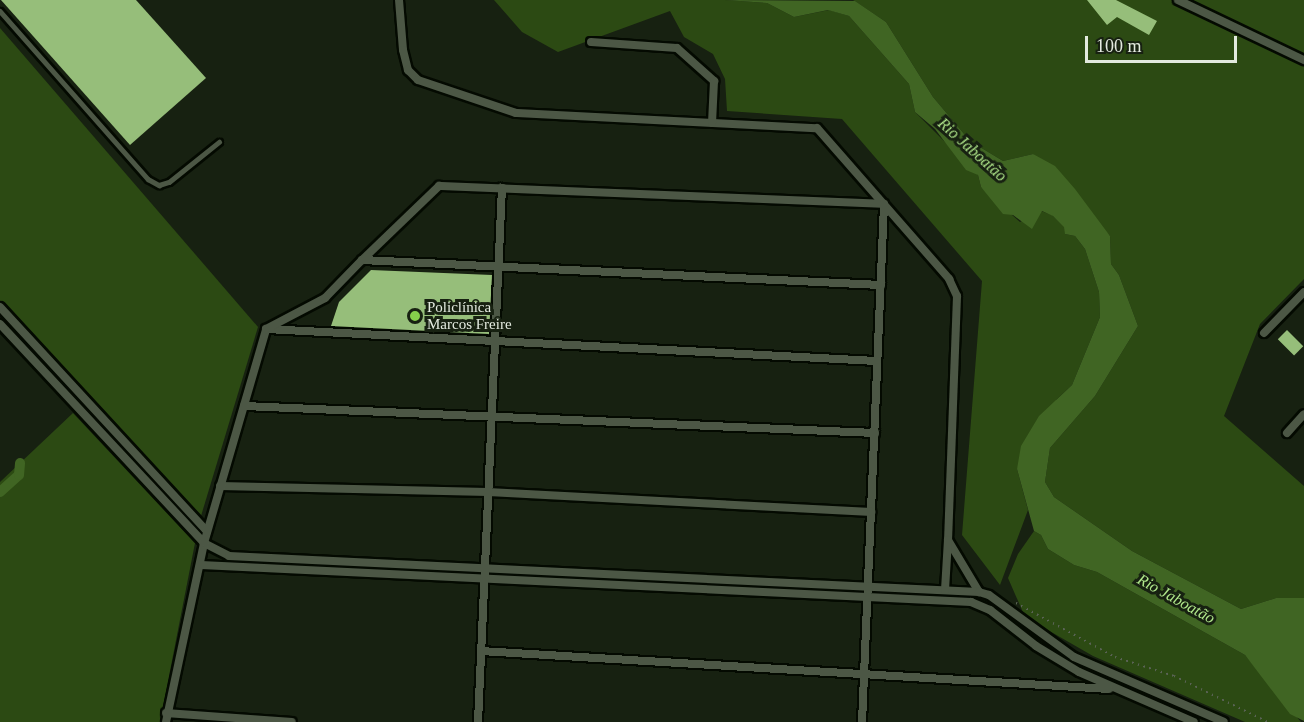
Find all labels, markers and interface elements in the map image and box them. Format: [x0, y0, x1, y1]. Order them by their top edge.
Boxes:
scale bar [1088, 24, 1240, 62]
text: 100 m [1096, 36, 1142, 56]
water label: Rio Jaboatão [934, 114, 1010, 186]
place label: Policlínica Marcos Freire [427, 298, 512, 333]
marker: Policlínica Marcos Freire [408, 309, 422, 323]
water label: Rio Jaboatão [1134, 570, 1218, 628]

